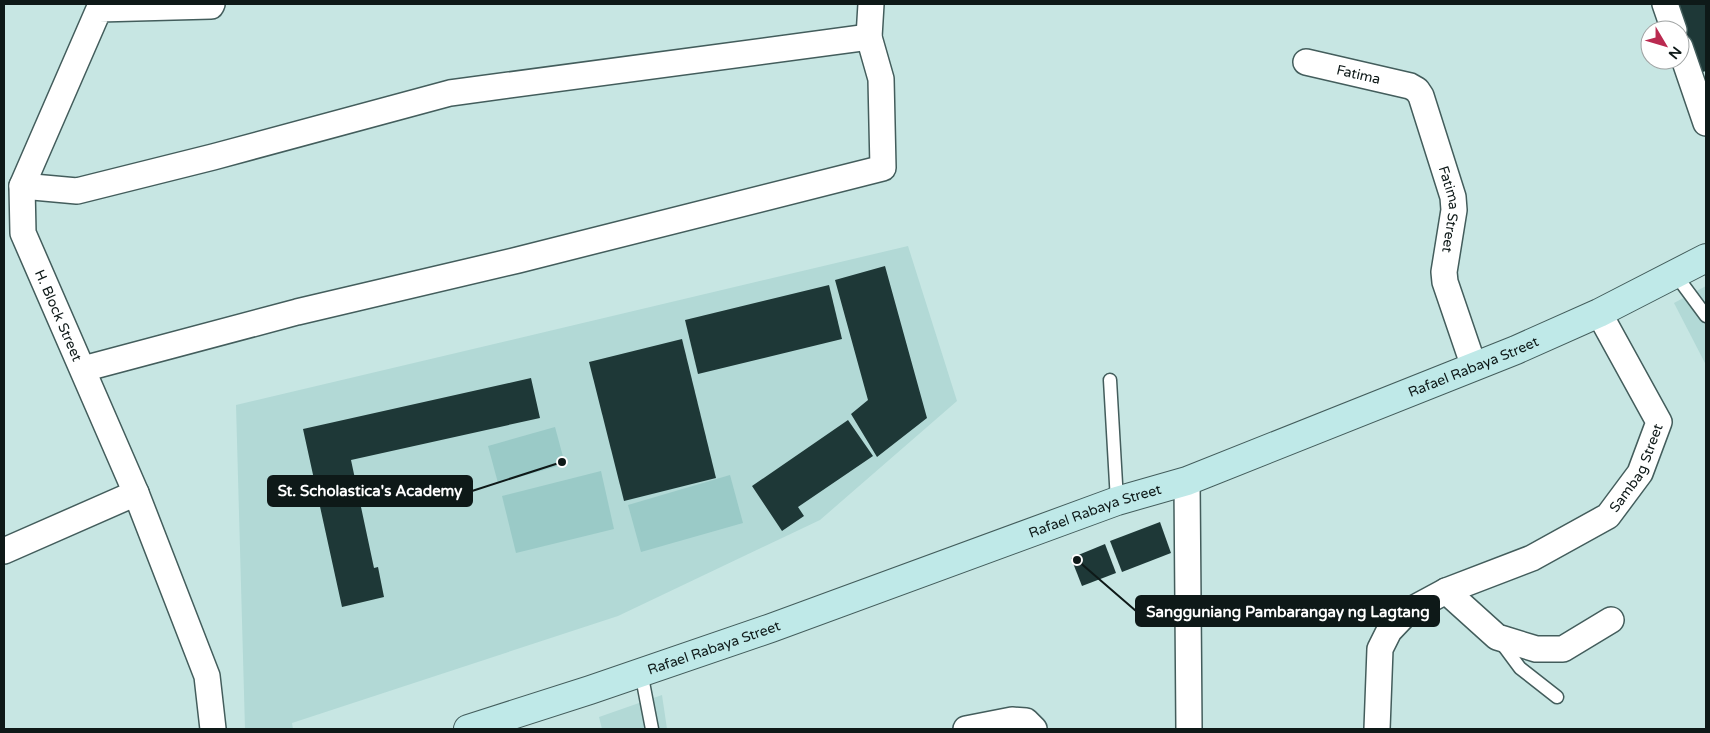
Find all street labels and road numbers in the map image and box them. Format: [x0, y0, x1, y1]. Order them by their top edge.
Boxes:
street label: Fatima [1335, 61, 1382, 88]
street label: Fatima Street [1435, 164, 1462, 255]
street label: H. Block Street [31, 267, 86, 365]
street label: Rafael Rabaya Street [1406, 333, 1542, 401]
street label: Sambag Street [1606, 421, 1667, 516]
street label: Rafael Rabaya Street [1026, 481, 1164, 542]
street label: Rafael Rabaya Street [645, 617, 783, 679]

